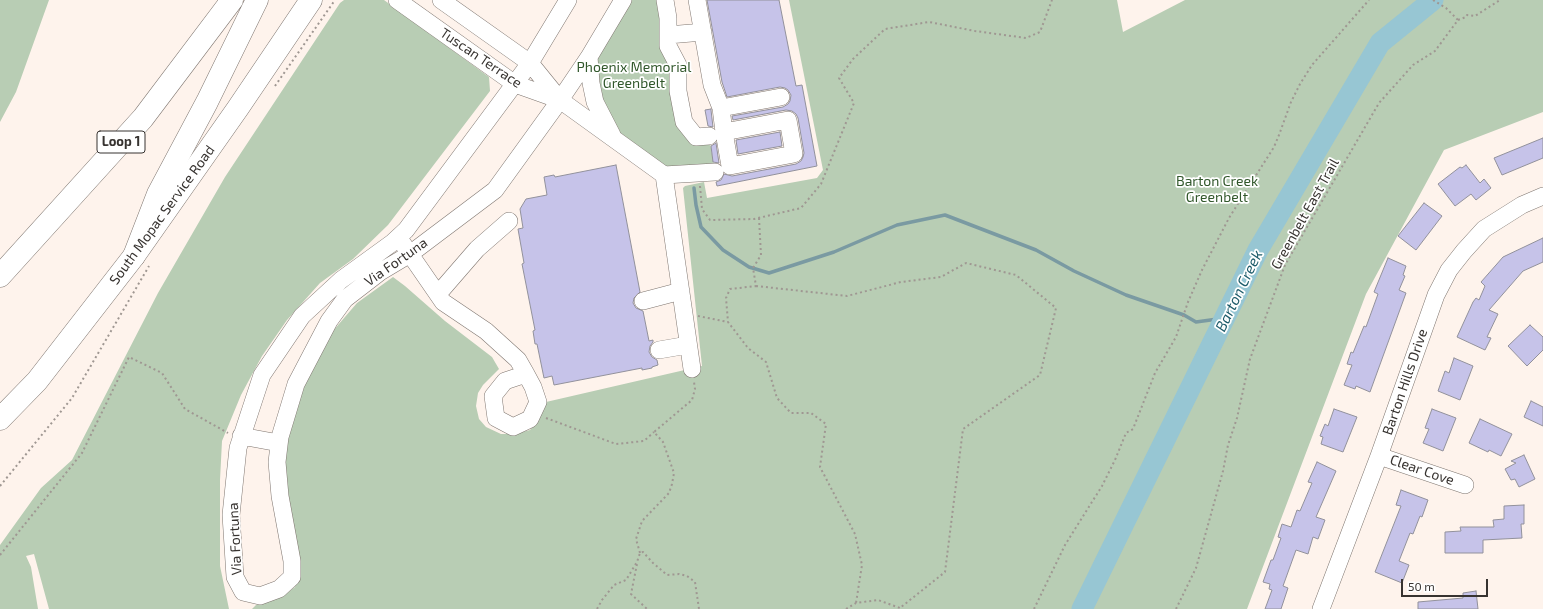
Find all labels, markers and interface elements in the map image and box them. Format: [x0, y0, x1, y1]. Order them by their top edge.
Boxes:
street label: Tuscan Terrace [437, 24, 525, 92]
park label: Phoenix Memorial Greenbelt [577, 59, 691, 92]
road number: Loop 1 [97, 131, 145, 153]
street label: South Mopac Service Road [106, 142, 218, 288]
street label: Greenbelt East Trail [1268, 156, 1342, 272]
park label: Barton Creek Greenbelt [1176, 173, 1258, 206]
street label: Via Fortuna [361, 234, 431, 290]
water label: Barton Creek [1212, 247, 1266, 335]
street label: Barton Hills Drive [1379, 327, 1431, 437]
street label: Clear Cove [1388, 451, 1456, 489]
street label: Via Fortuna [225, 502, 245, 576]
scale bar [1403, 571, 1490, 597]
text: 50 m [1408, 579, 1435, 593]

